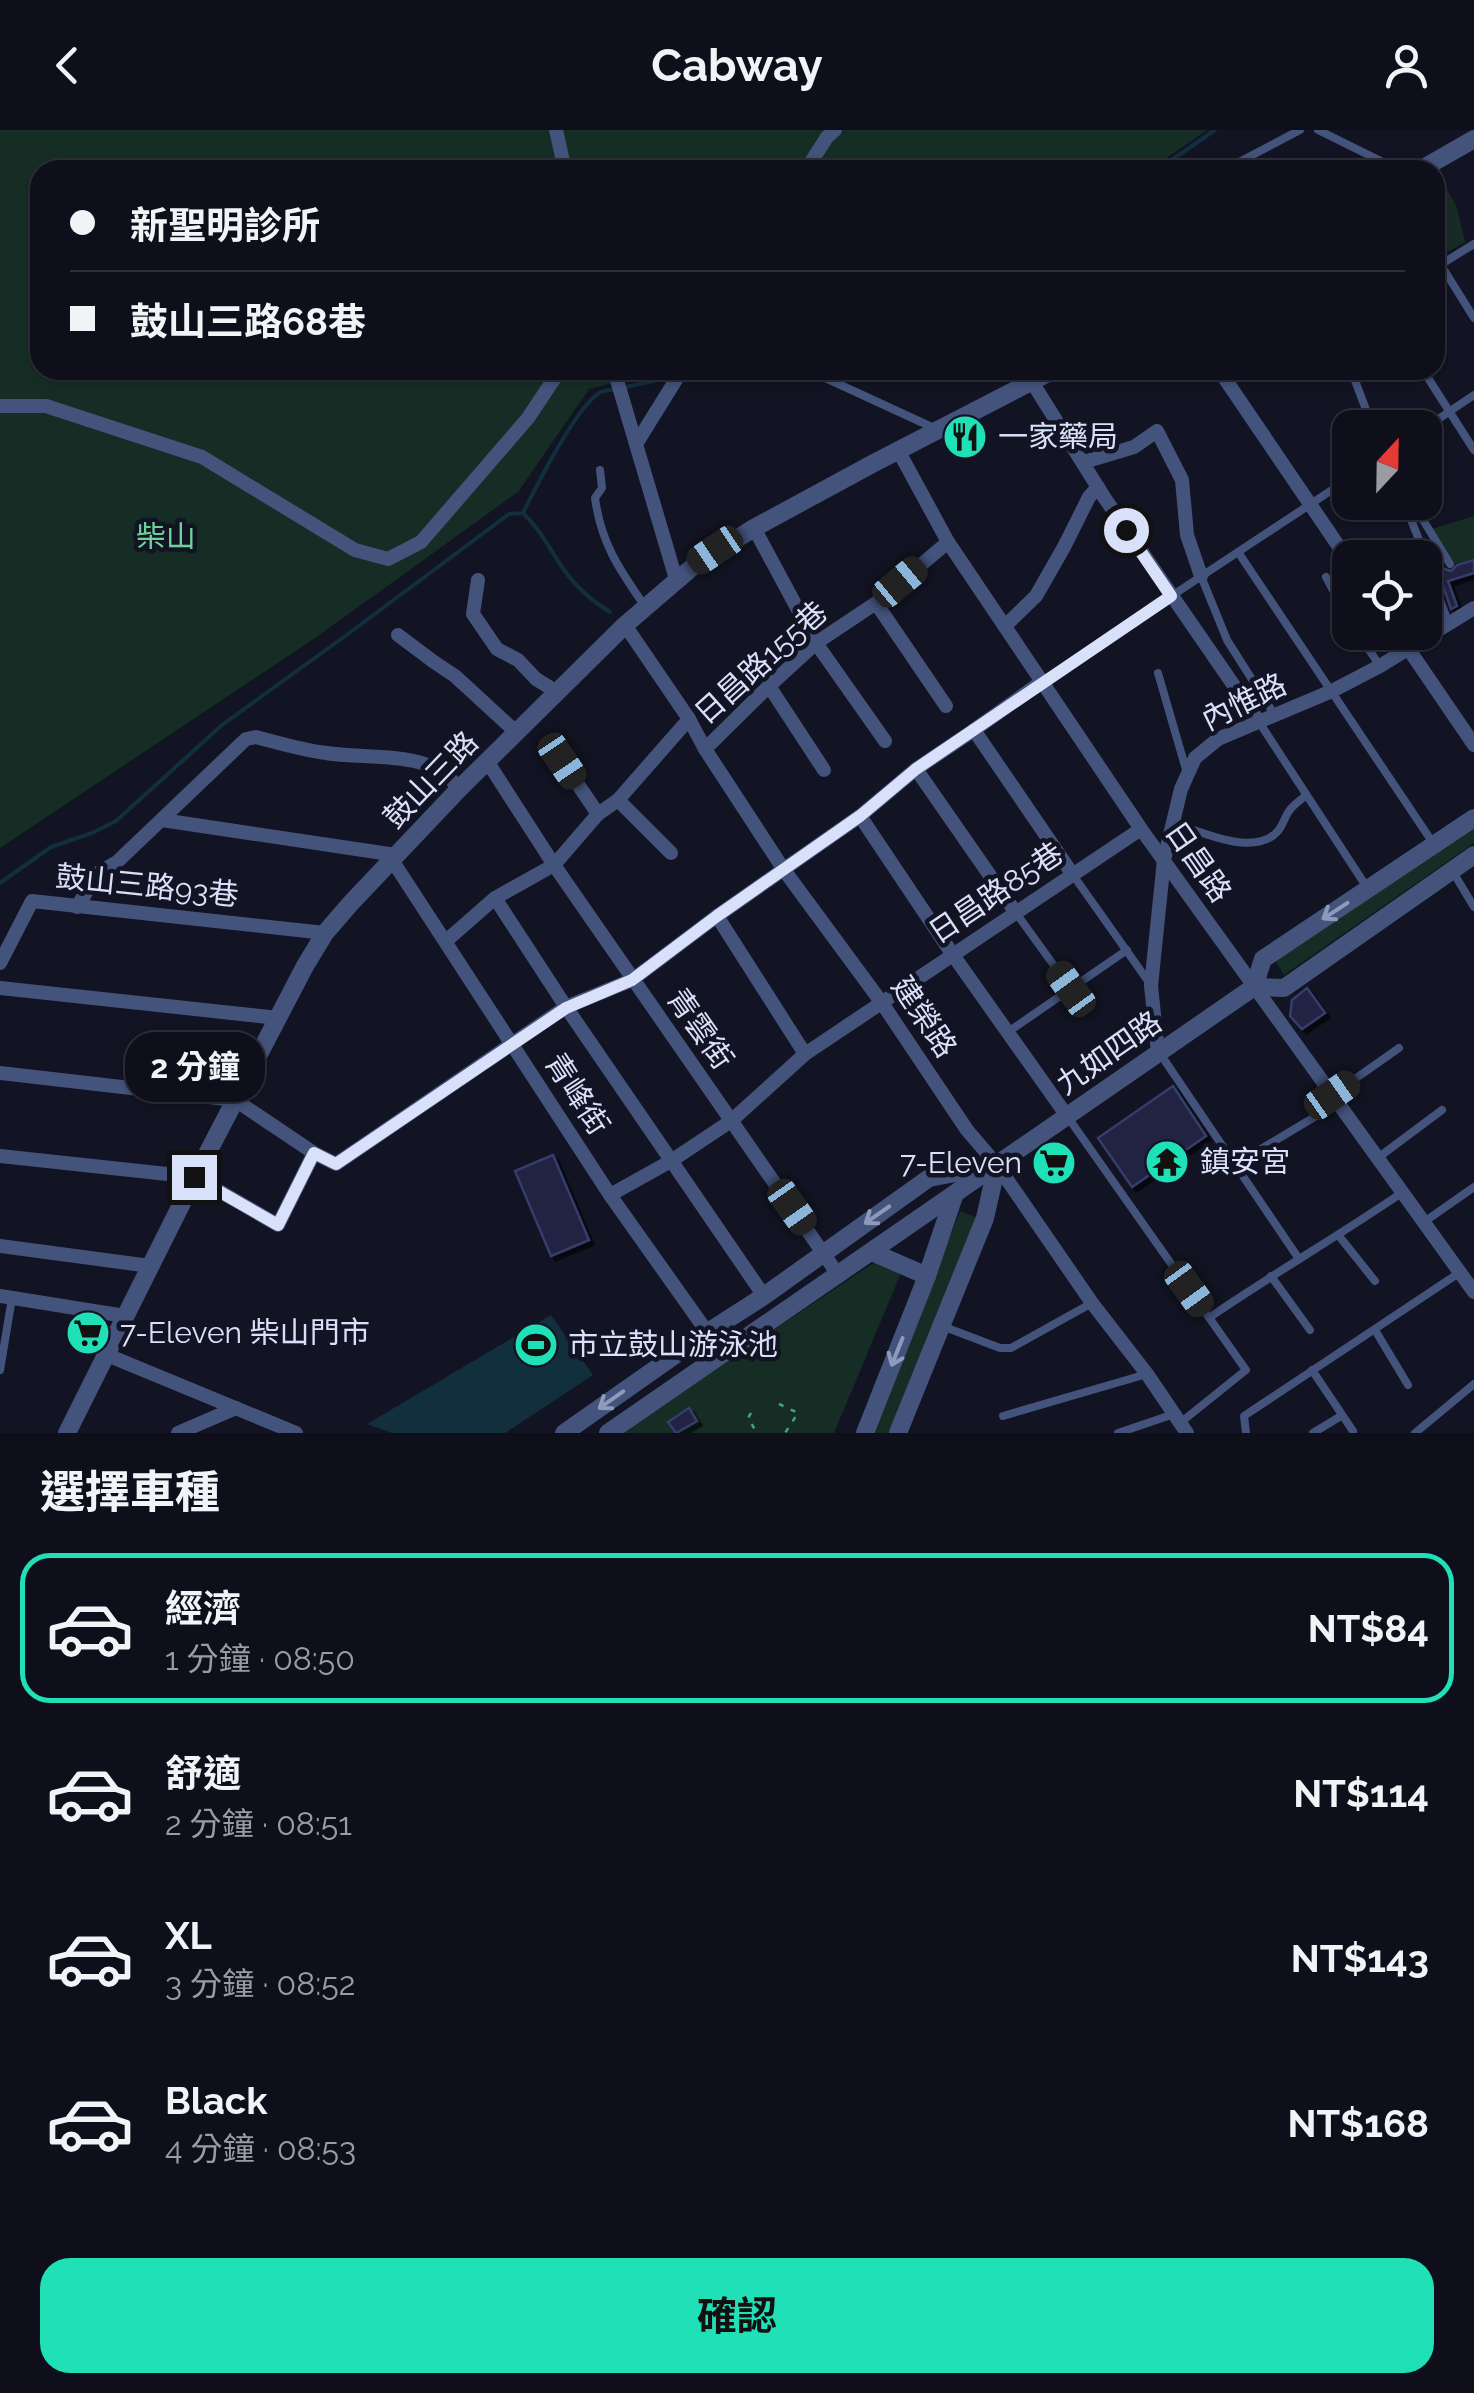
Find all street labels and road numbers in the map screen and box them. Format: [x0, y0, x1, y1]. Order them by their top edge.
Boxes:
street label: 日昌路155巷 [687, 594, 834, 731]
street label: 內惟路 [1196, 666, 1292, 737]
street label: 鼓山三路 [376, 724, 485, 835]
street label: 日昌路 [1158, 815, 1239, 909]
street label: 日昌路85巷 [922, 835, 1069, 950]
street label: 鼓山三路93巷 [54, 859, 240, 913]
street label: 建榮路 [885, 970, 964, 1064]
street label: 青雲街 [660, 982, 741, 1076]
street label: 九如四路 [1050, 1004, 1168, 1101]
street label: 青峰街 [538, 1046, 617, 1141]

